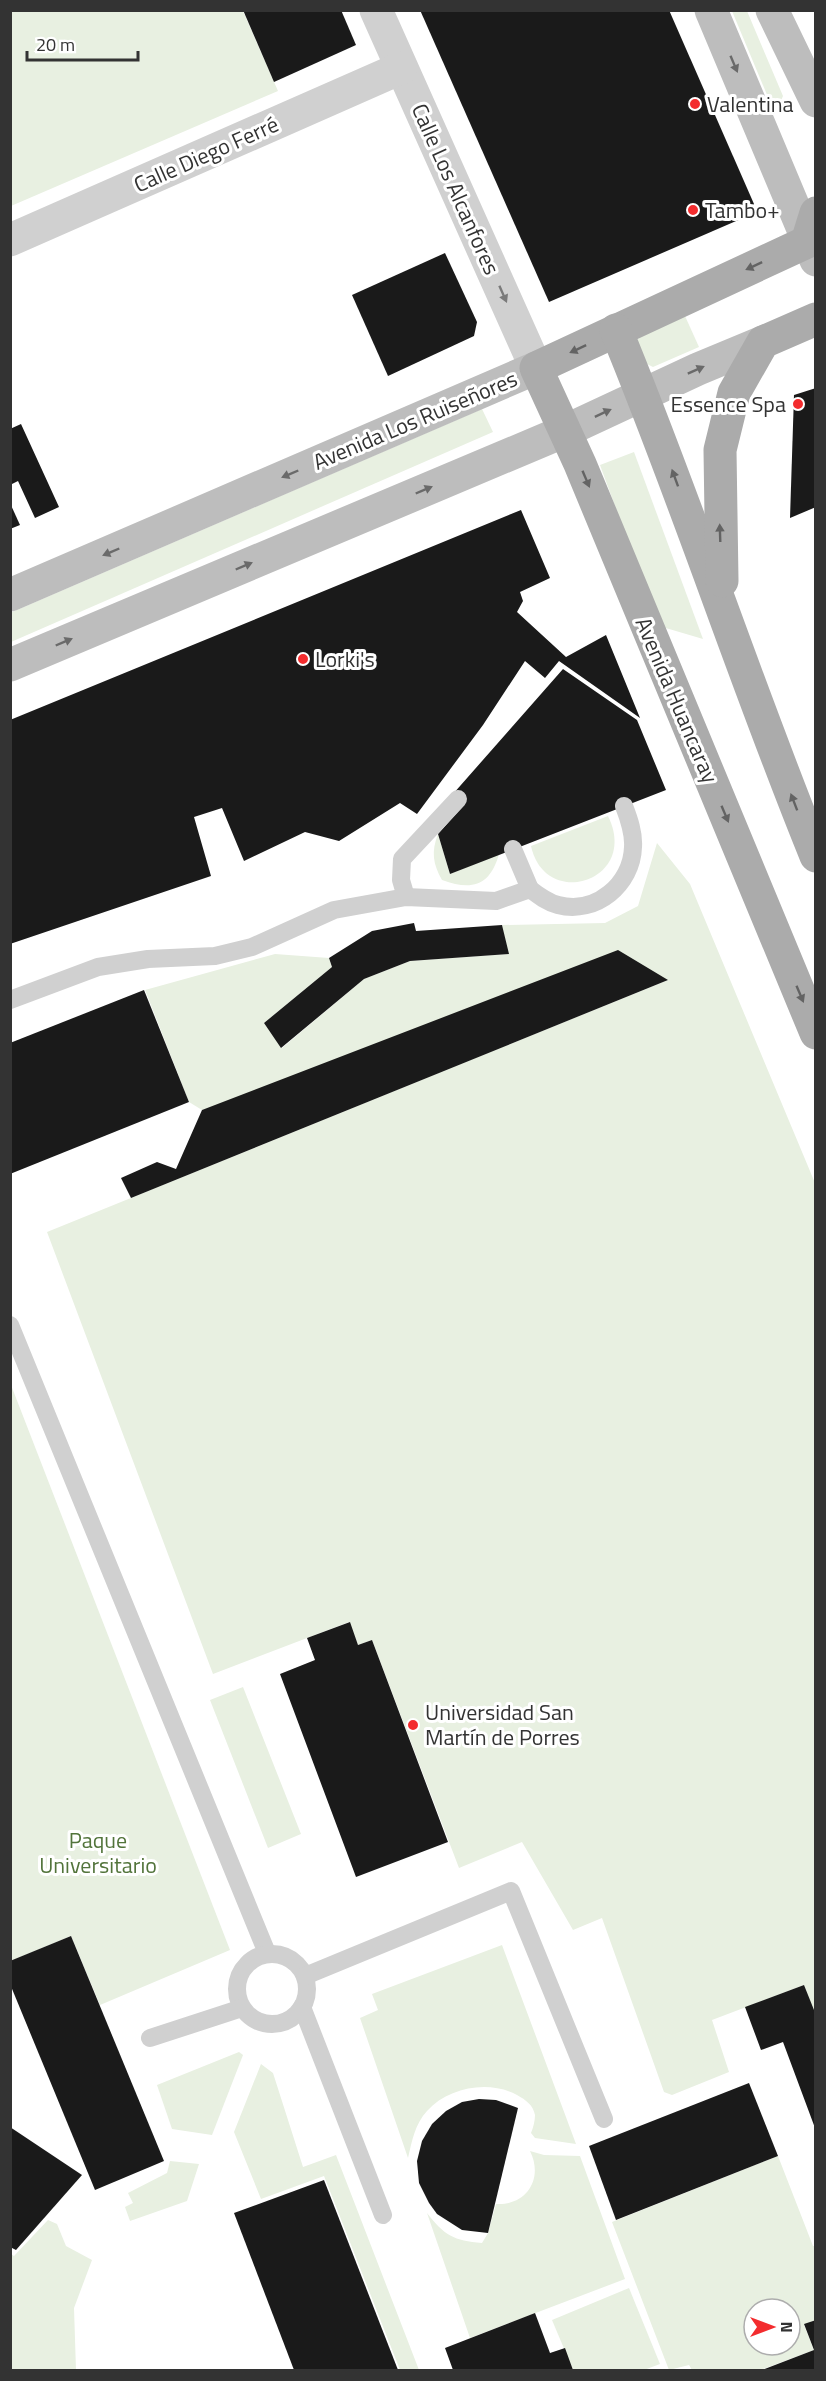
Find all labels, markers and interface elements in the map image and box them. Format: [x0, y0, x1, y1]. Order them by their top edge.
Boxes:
scale bar [27, 24, 138, 62]
text: 20 m [36, 31, 75, 58]
one-way arrow [729, 56, 739, 74]
place label: Valentina [707, 87, 794, 121]
marker: Valentina [688, 97, 702, 111]
street label: Calle Los Alcanfores [403, 98, 509, 280]
street label: Calle Diego Ferré [128, 107, 284, 201]
place label: Tambo+ [705, 193, 780, 227]
marker: Tambo+ [686, 203, 700, 217]
one-way arrow [746, 262, 763, 271]
one-way arrow [499, 285, 508, 303]
one-way arrow [569, 344, 586, 353]
street label: Avenida Los Ruiseñores [308, 362, 522, 478]
one-way arrow [688, 365, 706, 375]
place label: Essence Spa [670, 387, 786, 421]
marker: Essence Spa [791, 397, 805, 411]
one-way arrow [594, 409, 611, 418]
one-way arrow [280, 469, 298, 479]
one-way arrow [670, 469, 679, 487]
one-way arrow [582, 470, 591, 488]
one-way arrow [415, 485, 433, 495]
one-way arrow [716, 523, 725, 542]
one-way arrow [102, 548, 120, 557]
one-way arrow [235, 561, 253, 570]
street label: Avenida Huancaray [627, 612, 727, 789]
one-way arrow [56, 637, 74, 647]
place label: Lorki's [315, 642, 375, 676]
marker: Lorki's [296, 652, 310, 666]
one-way arrow [789, 793, 799, 811]
one-way arrow [720, 806, 730, 824]
one-way arrow [795, 986, 805, 1004]
place label: Universidad San Martín de Porres [425, 1695, 580, 1754]
marker: Universidad San Martín de Porres [406, 1718, 420, 1732]
park label: Paque Universitario [39, 1823, 157, 1882]
north arrow [742, 2297, 802, 2357]
text: N [775, 2321, 799, 2333]

